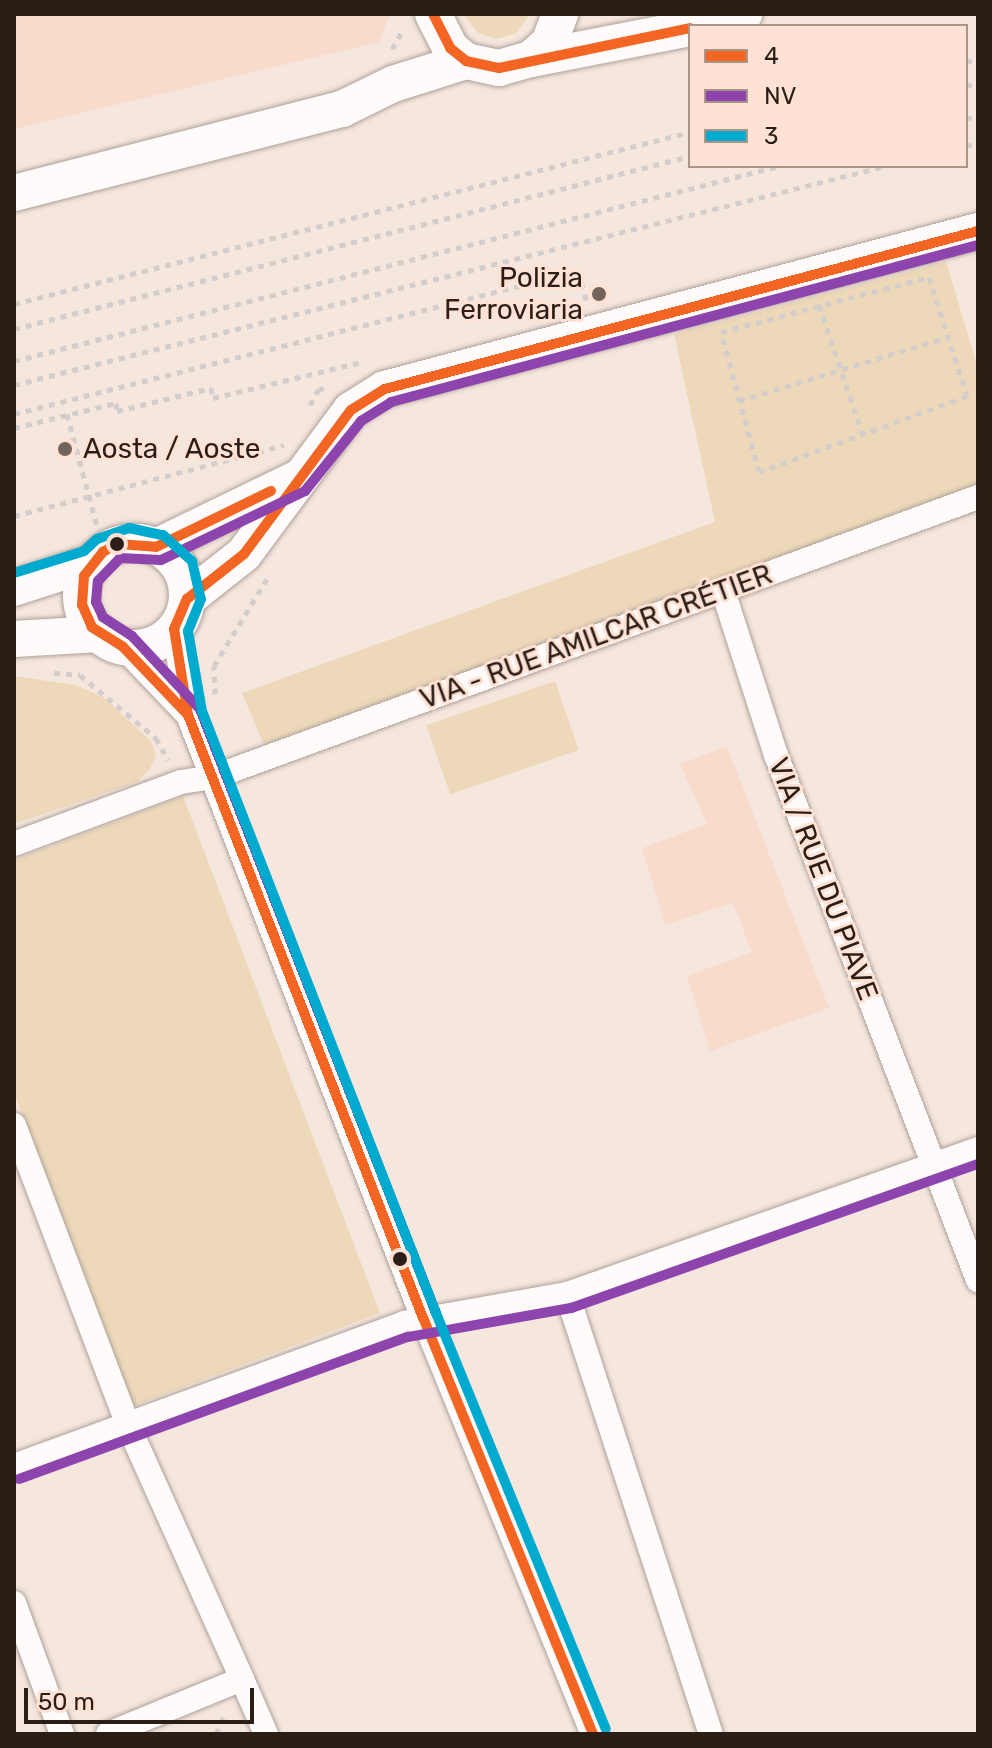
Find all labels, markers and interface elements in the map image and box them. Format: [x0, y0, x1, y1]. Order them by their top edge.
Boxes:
legend [688, 24, 968, 168]
text: 4 [764, 42, 779, 70]
text: NV [764, 82, 796, 110]
text: 3 [764, 122, 778, 150]
place label: Polizia Ferroviaria [444, 261, 583, 327]
marker: Polizia Ferroviaria [590, 285, 608, 303]
place label: Aosta / Aoste [83, 432, 261, 466]
marker: Aosta / Aoste [54, 438, 76, 460]
unlabelled marker [109, 536, 125, 552]
street label: VIA - RUE AMILCAR CRÉTIER [415, 557, 777, 717]
street label: VIA / RUE DU PIAVE [761, 753, 885, 1005]
unlabelled marker [392, 1251, 408, 1267]
scale bar [28, 1672, 258, 1722]
text: 50 m [38, 1688, 95, 1716]

